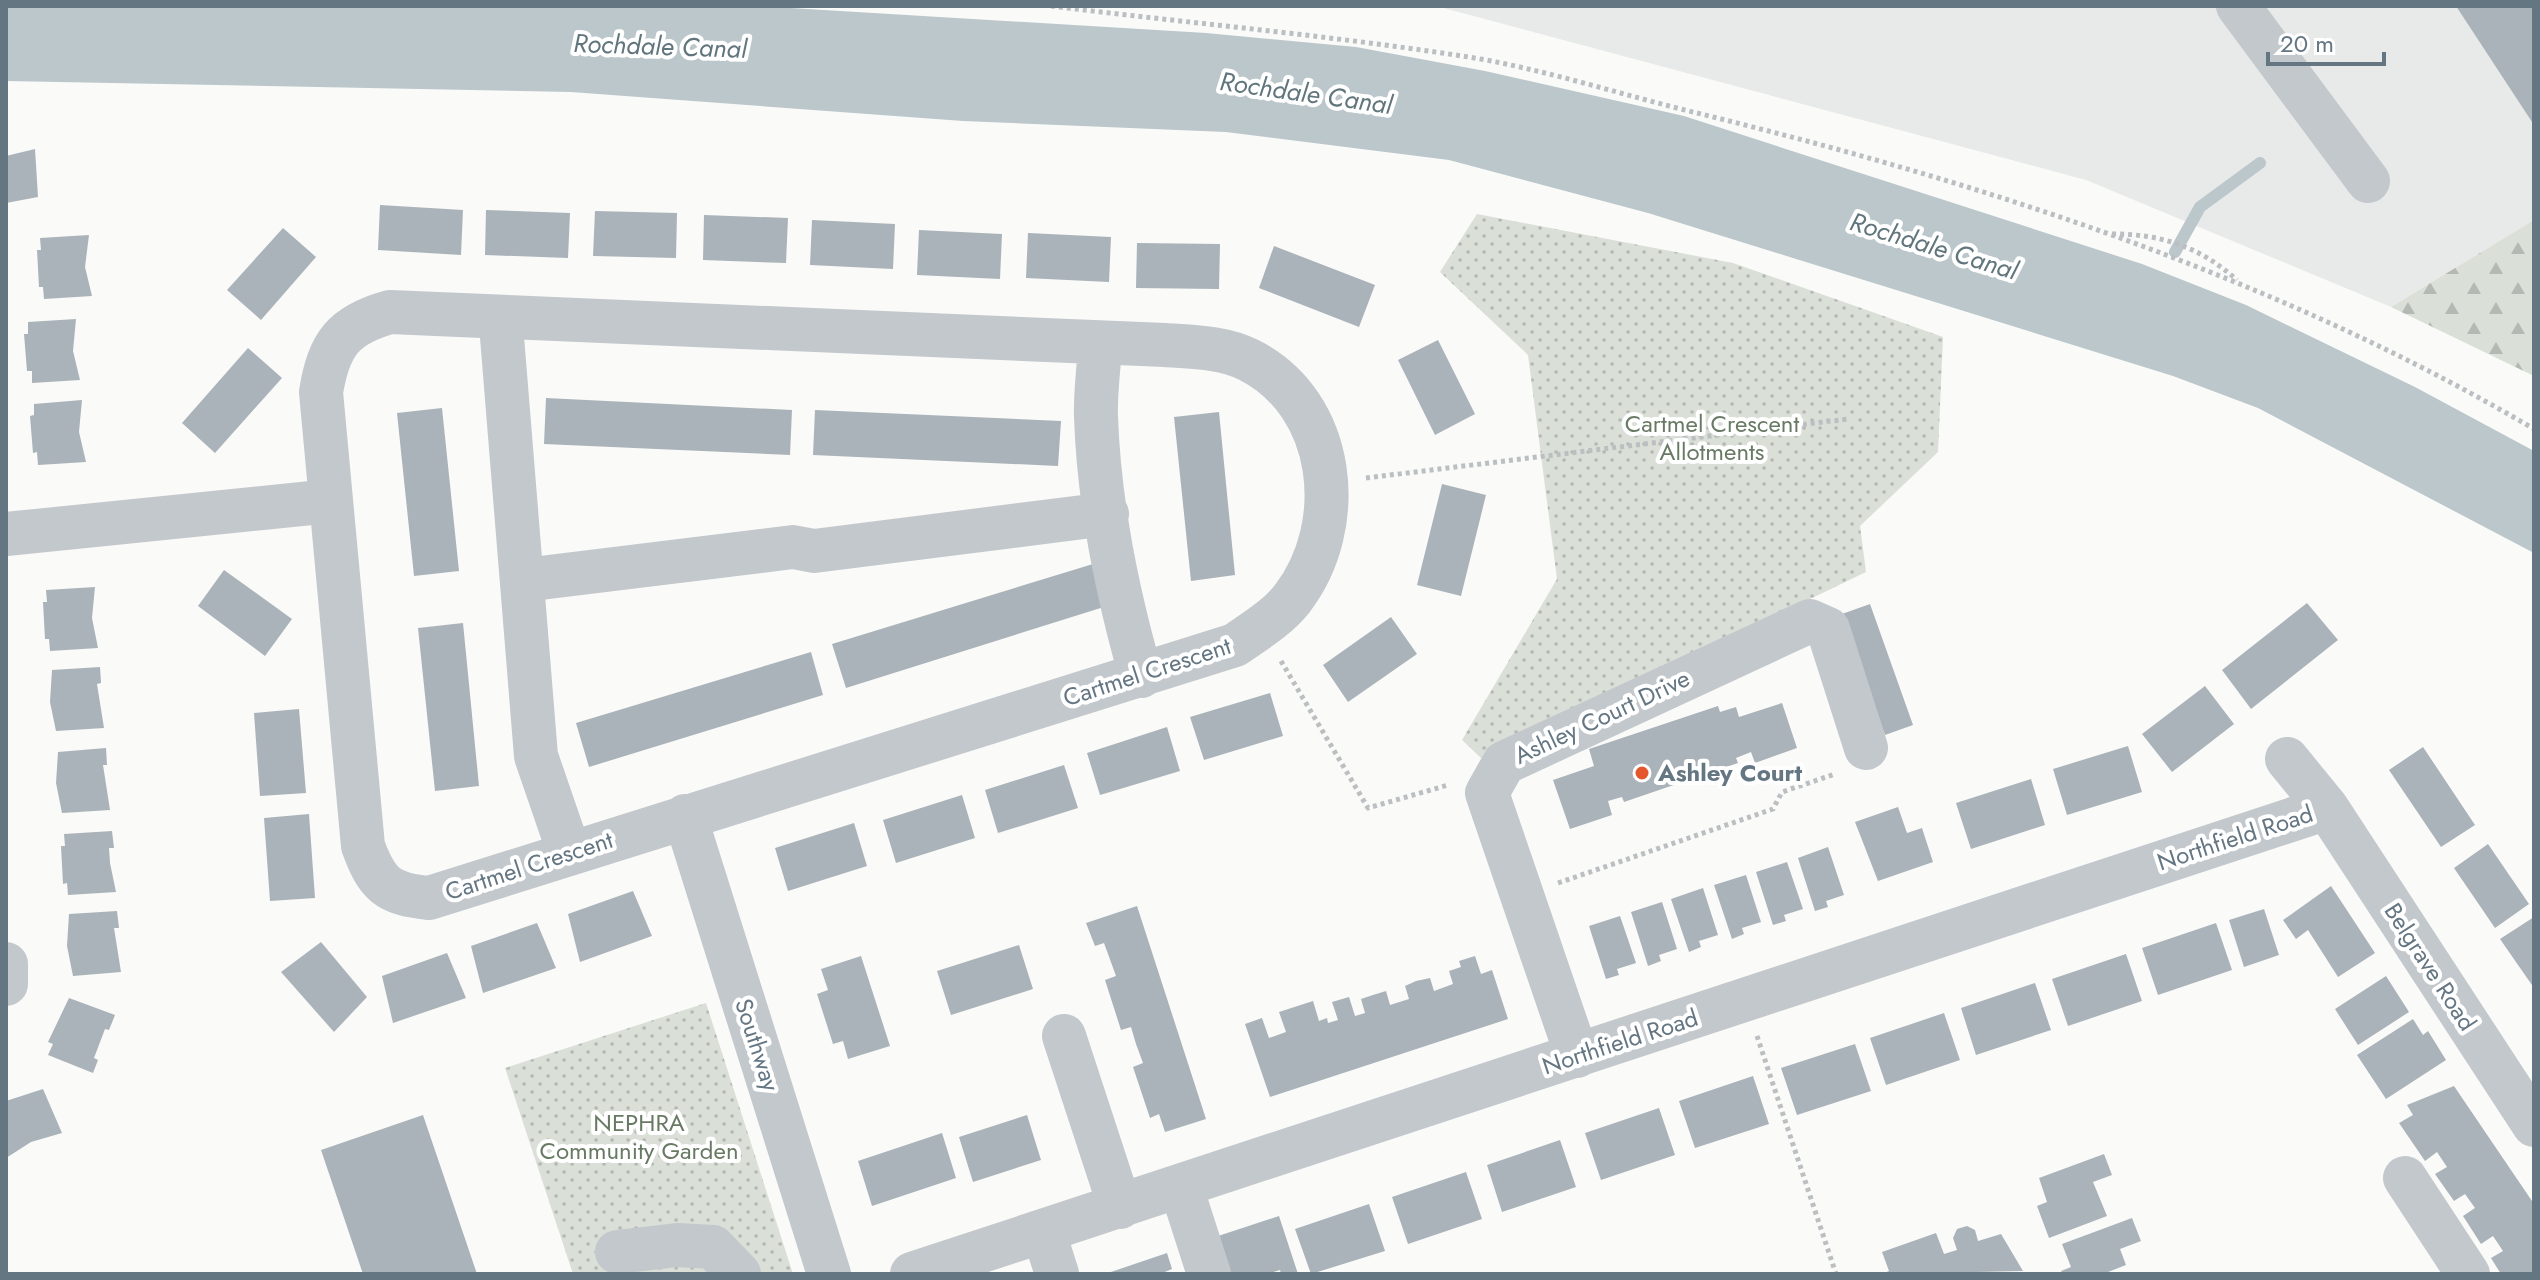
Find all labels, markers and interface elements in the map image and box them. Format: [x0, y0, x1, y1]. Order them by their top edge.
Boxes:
scale bar [2268, 16, 2384, 66]
water label: Rochdale Canal [573, 24, 749, 68]
text: 20 m [2280, 26, 2334, 61]
water label: Rochdale Canal [1217, 62, 1396, 124]
water label: Rochdale Canal [1845, 202, 2024, 290]
park label: Cartmel Crescent Allotments [1625, 406, 1799, 469]
street label: Cartmel Crescent [1059, 628, 1235, 715]
street label: Ashley Court Drive [1508, 661, 1695, 773]
place label: Ashley Court [1657, 755, 1802, 790]
marker: Ashley Court [1633, 764, 1651, 782]
street label: Northfield Road [2152, 796, 2317, 879]
street label: Cartmel Crescent [441, 822, 617, 909]
street label: Belgrave Road [2376, 896, 2485, 1038]
street label: Southway [726, 994, 789, 1096]
street label: Northfield Road [1537, 1000, 1702, 1083]
park label: NEPHRA Community Garden [540, 1105, 738, 1168]

